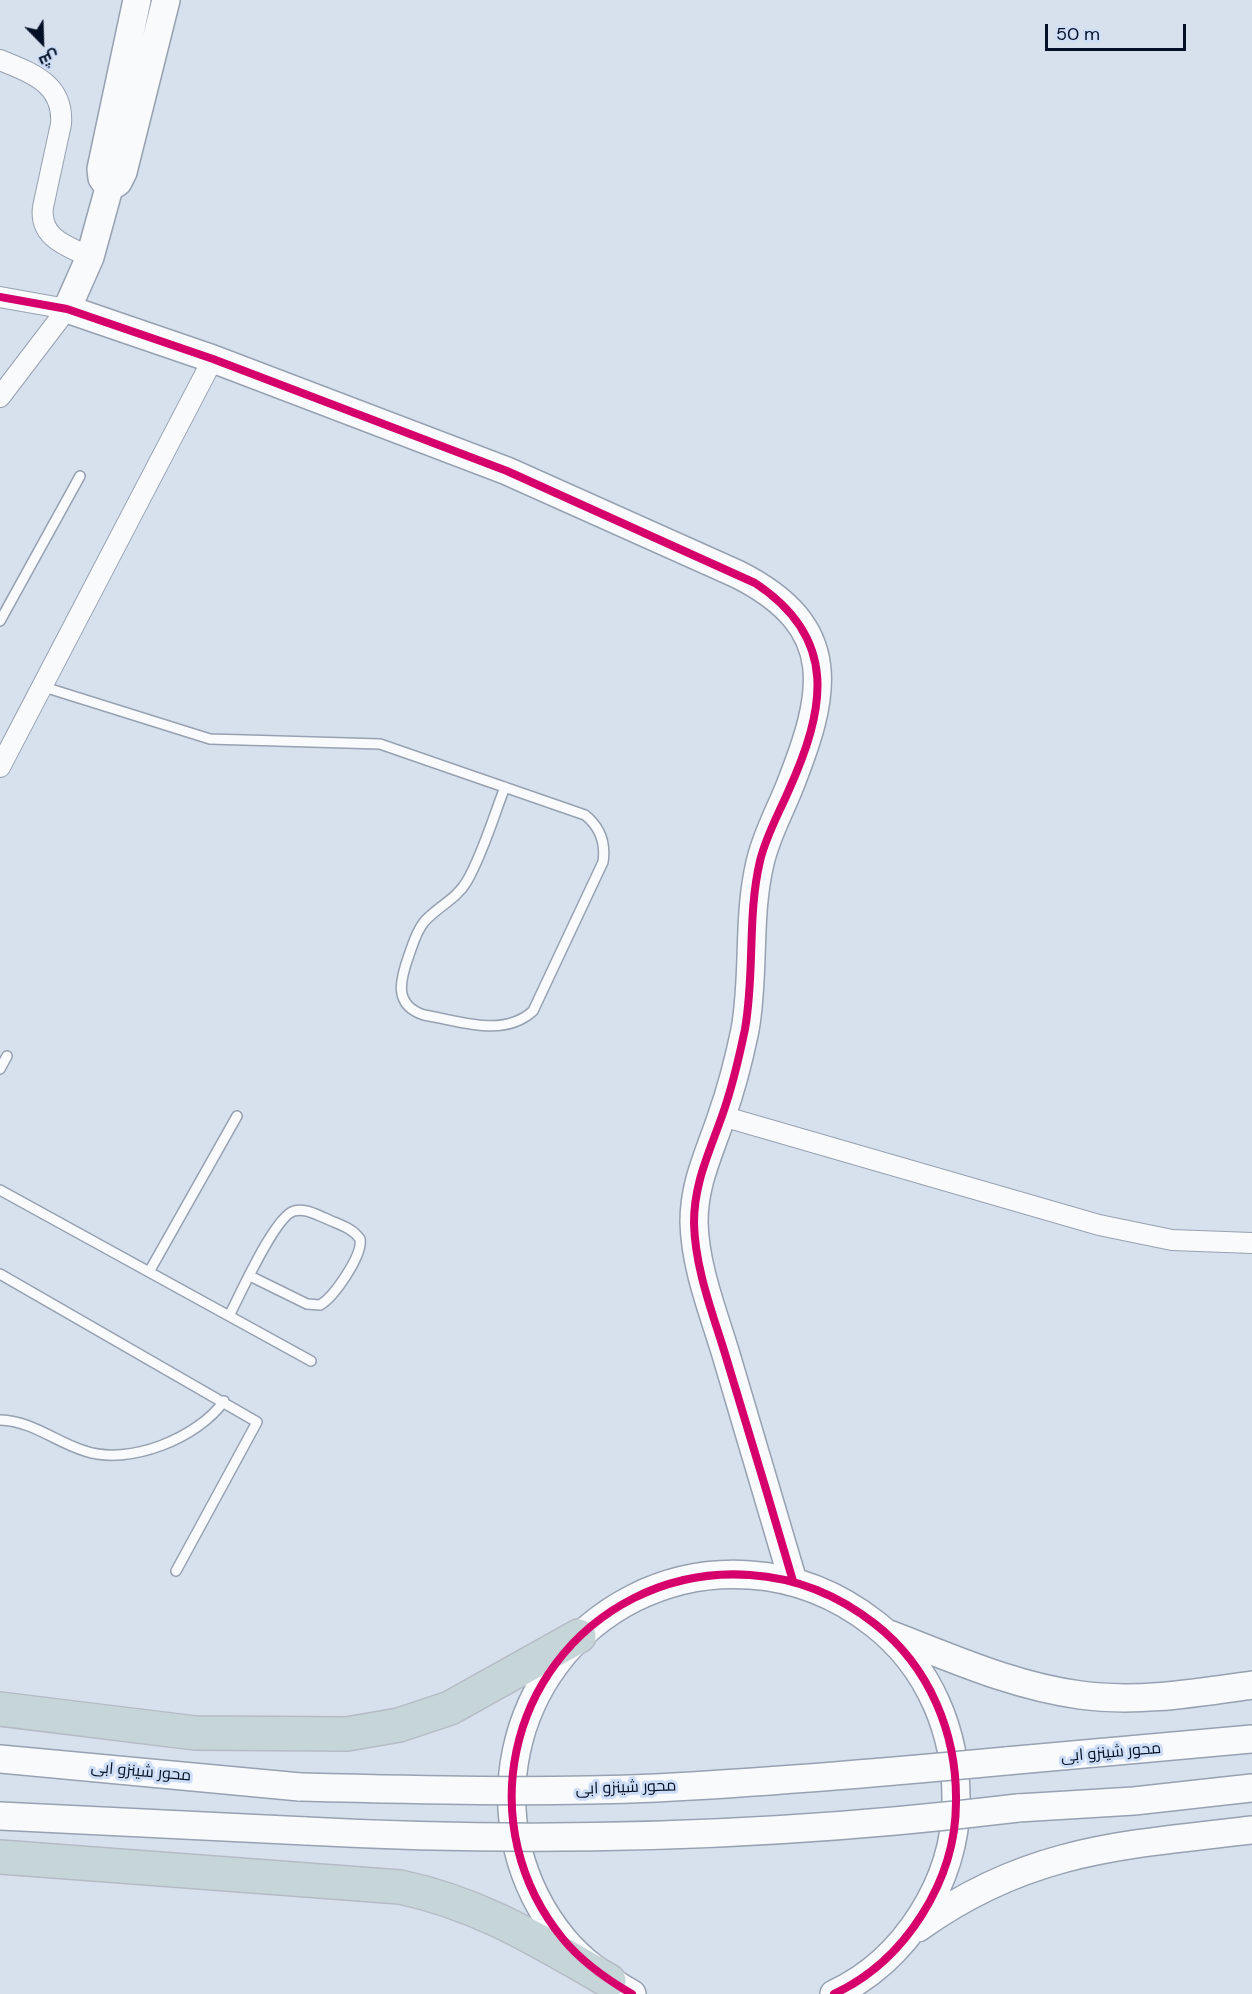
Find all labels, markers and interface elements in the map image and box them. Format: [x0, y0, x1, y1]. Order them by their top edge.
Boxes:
north arrow [12, 12, 72, 72]
scale bar [1048, 12, 1189, 50]
text: 50 m [1056, 22, 1100, 46]
text: ش [36, 45, 63, 73]
street label: محور شينزو ابى [1060, 1739, 1162, 1767]
street label: محور شينزو ابى [90, 1758, 192, 1786]
street label: محور شينزو ابى [575, 1777, 677, 1799]

